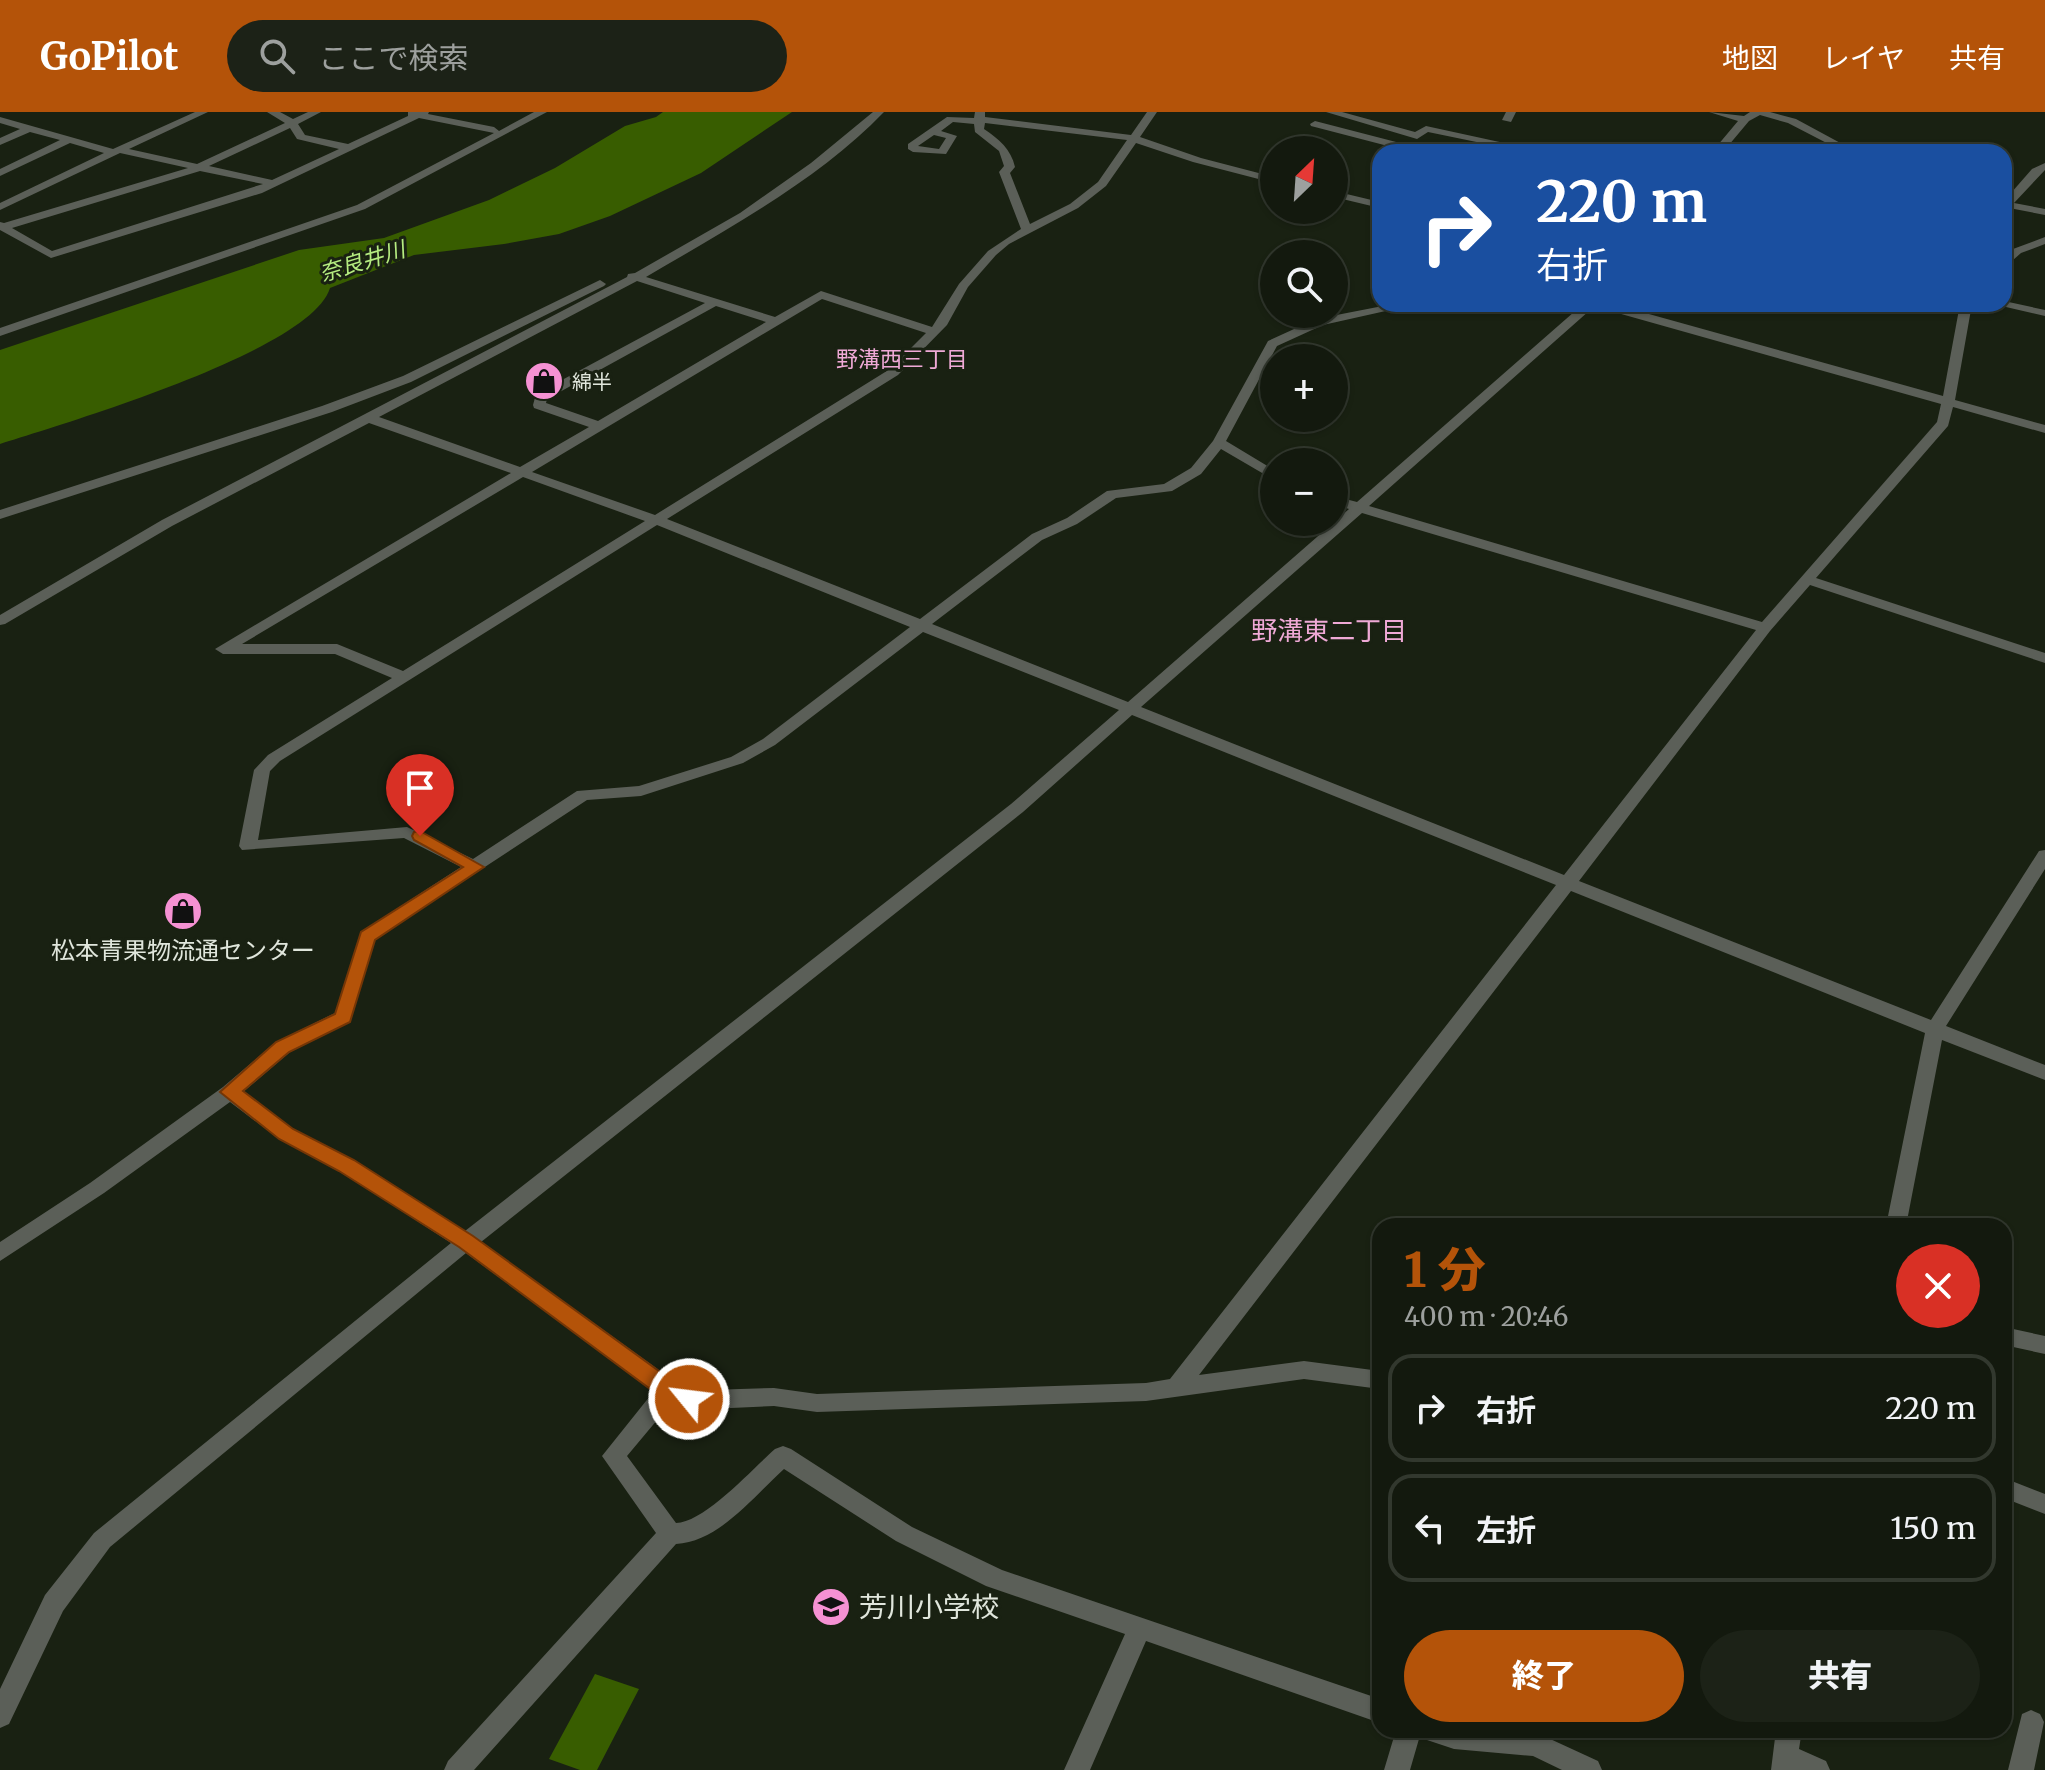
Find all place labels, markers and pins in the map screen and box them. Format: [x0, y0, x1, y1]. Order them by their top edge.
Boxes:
shop icon: 綿半 [523, 360, 565, 402]
place label: 綿半 [572, 369, 612, 394]
pin [386, 754, 454, 836]
shop icon: 松本青果物流通センター [162, 890, 204, 932]
place label: 松本青果物流通センター [51, 935, 315, 966]
school or university icon: 芳川小学校 [810, 1586, 852, 1628]
place label: 芳川小学校 [859, 1589, 999, 1625]

